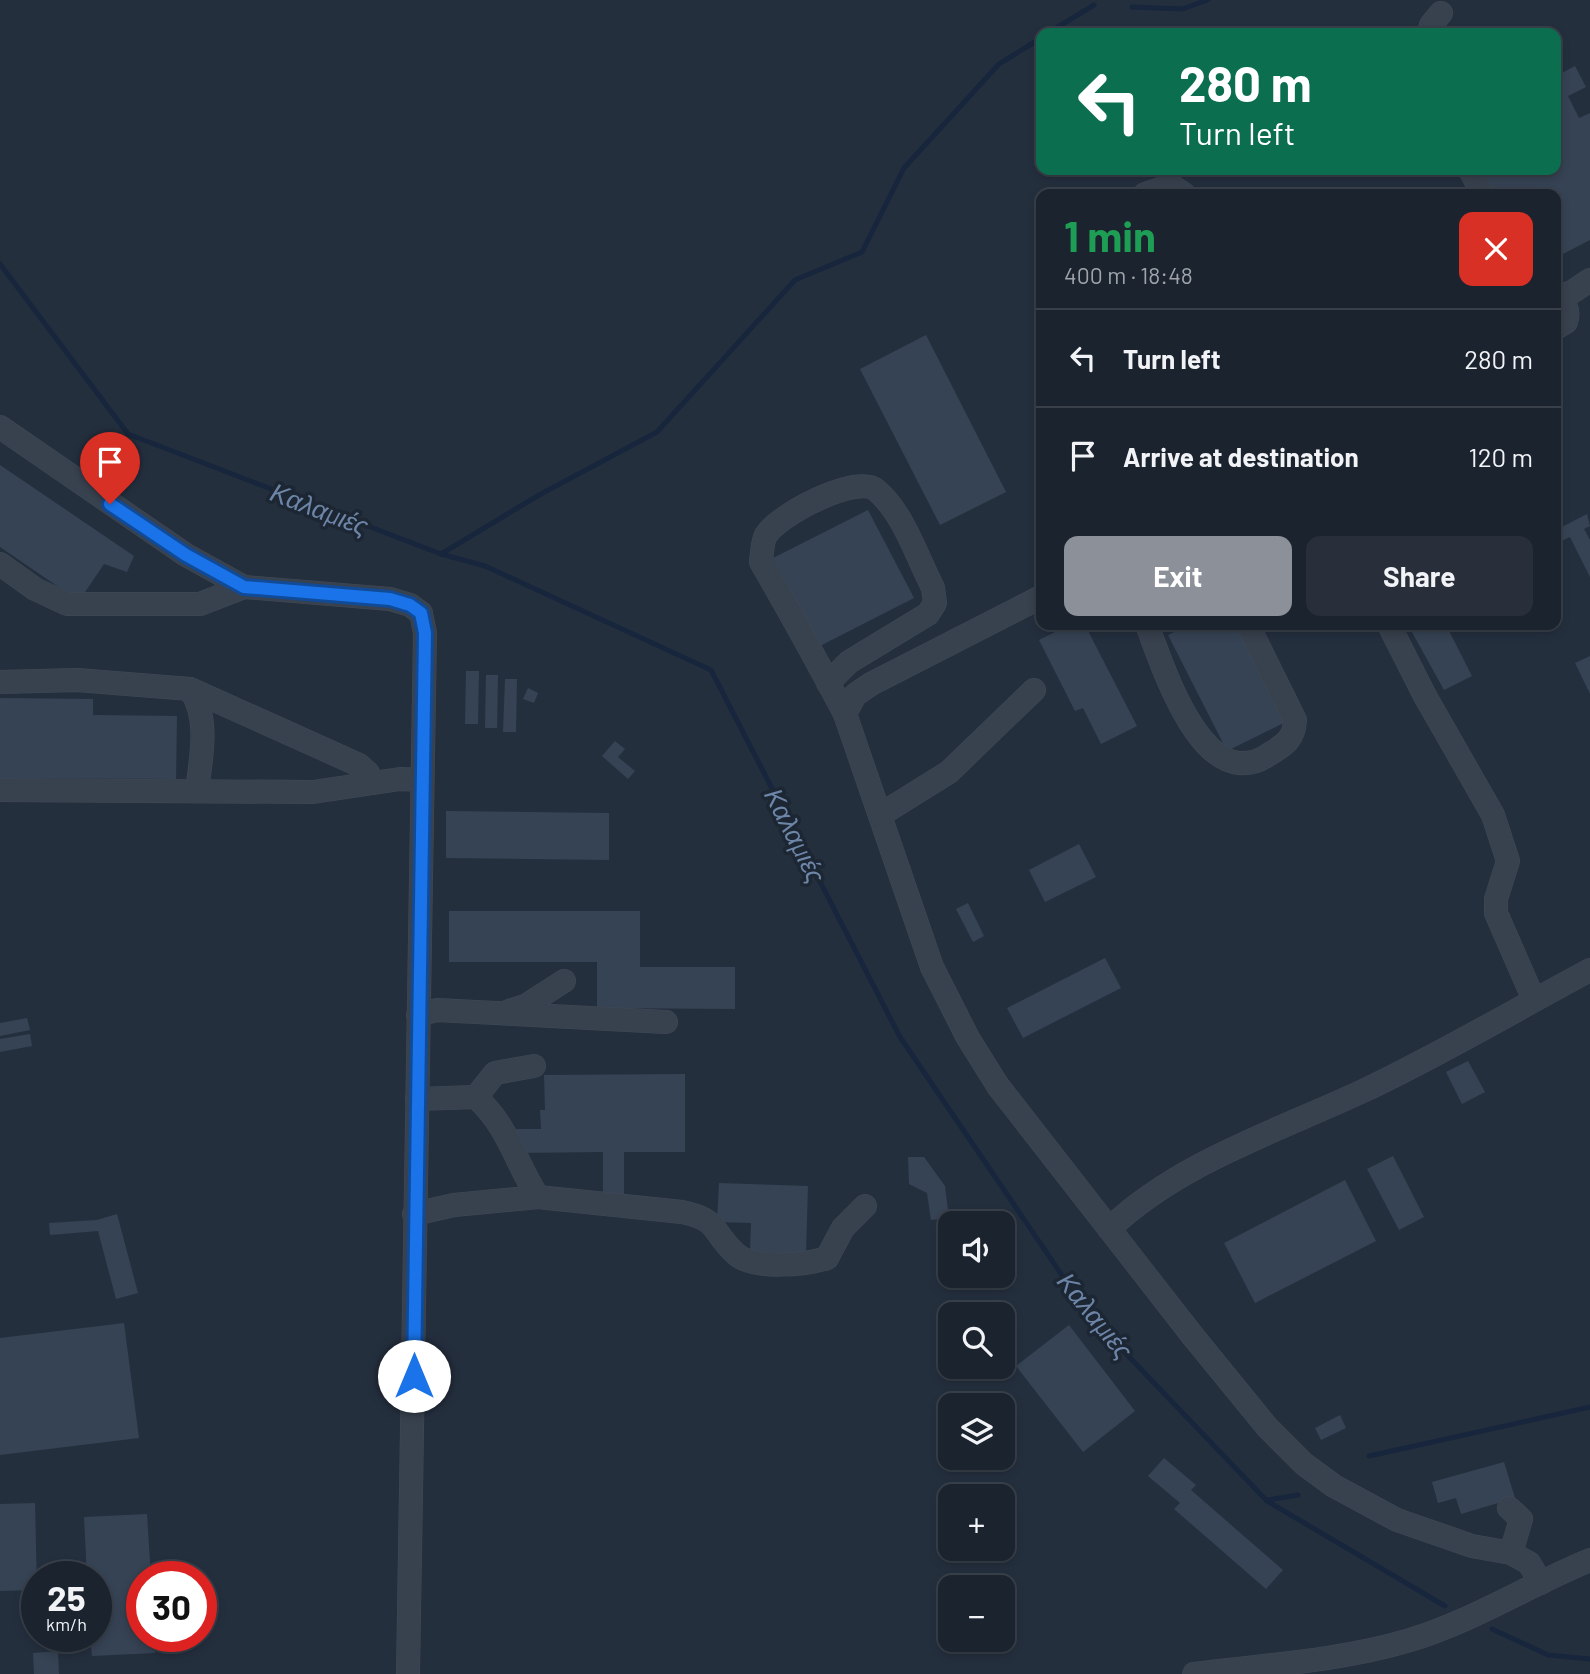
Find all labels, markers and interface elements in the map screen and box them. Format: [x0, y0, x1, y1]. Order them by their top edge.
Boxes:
text: 280 m [1179, 53, 1312, 112]
icon: left [1064, 56, 1155, 147]
text: Turn left [1179, 113, 1296, 151]
text: 1 min [1064, 210, 1156, 260]
button: close [1459, 212, 1533, 286]
text: 400 m · 18:48 [1064, 261, 1193, 289]
icon: left [1064, 339, 1102, 377]
text: Turn left [1123, 343, 1221, 374]
text: 280 m [1464, 343, 1533, 374]
pin [80, 432, 140, 504]
icon: arrive [1064, 437, 1102, 475]
text: Arrive at destination [1123, 441, 1359, 472]
text: 120 m [1469, 441, 1533, 472]
icon: arrive [91, 443, 129, 481]
water label: Καλαμιές [267, 475, 374, 541]
button: Exit [1064, 536, 1292, 616]
button: Share [1306, 536, 1533, 616]
water label: Καλαμιές [759, 783, 833, 888]
map controls [938, 1211, 1015, 1652]
button: sound [938, 1211, 1015, 1288]
water label: Καλαμιές [1052, 1266, 1140, 1365]
button: search [938, 1302, 1015, 1379]
position arrow [377, 1339, 451, 1413]
button: layers [938, 1393, 1015, 1470]
button: + [938, 1484, 1015, 1561]
speed limit sign: 30 [126, 1561, 217, 1652]
button: − [938, 1575, 1015, 1652]
text: 25 [47, 1576, 86, 1618]
text: km/h [46, 1613, 87, 1635]

